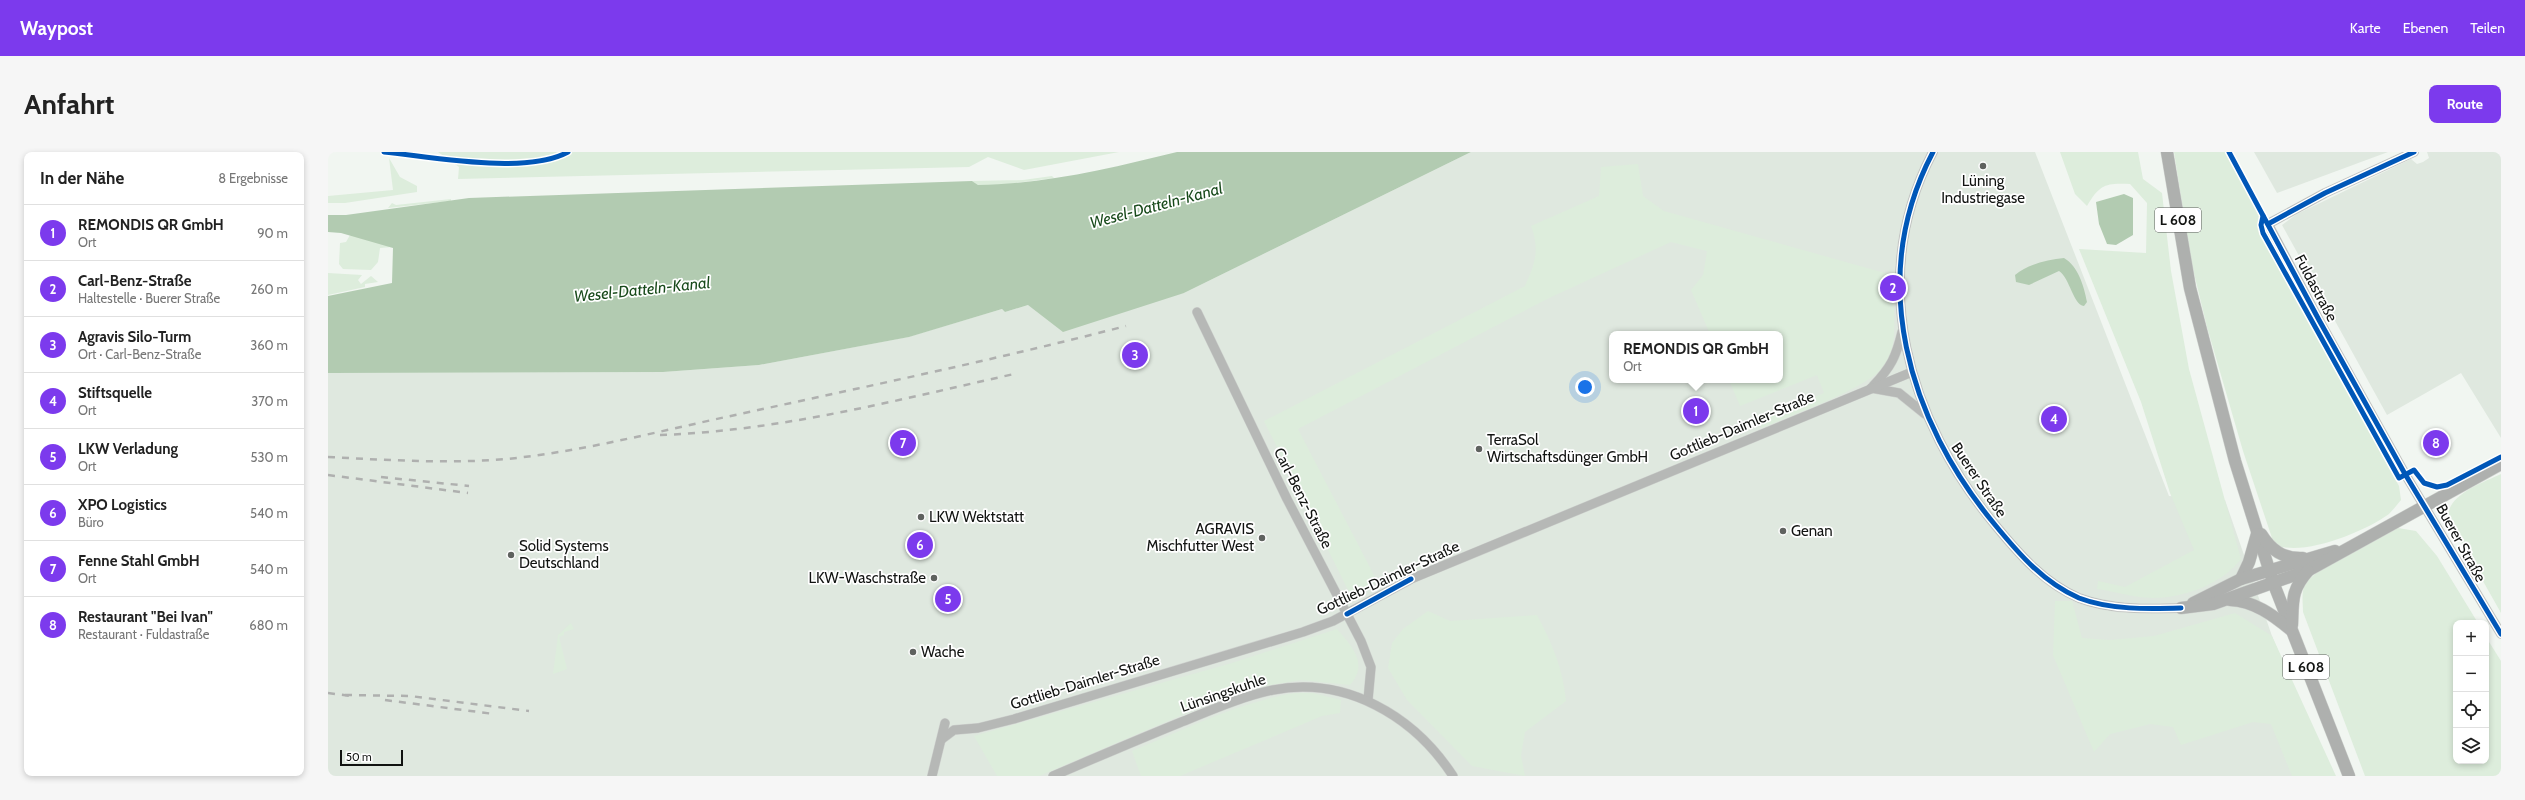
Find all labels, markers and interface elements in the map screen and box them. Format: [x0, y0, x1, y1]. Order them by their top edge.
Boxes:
text: Waypost [20, 17, 93, 40]
text: Karte [2350, 19, 2381, 37]
text: Ebenen [2403, 19, 2448, 37]
text: Teilen [2470, 19, 2505, 37]
button: Route [2429, 85, 2501, 123]
text: Anfahrt [24, 87, 114, 121]
marker: Lüning Industriegase [1978, 161, 1988, 171]
text: In der Nähe [40, 168, 124, 188]
text: 8 Ergebnisse [218, 170, 288, 186]
place label: Lüning Industriegase [1941, 172, 2025, 207]
water label: Wesel-Datteln-Kanal [1088, 179, 1225, 232]
road number: L 608 [2155, 208, 2201, 232]
text: REMONDIS QR GmbH [78, 216, 224, 234]
text: 1 [51, 225, 55, 241]
text: 90 m [257, 225, 288, 241]
text: Ort [78, 234, 96, 250]
street label: Fuldastraße [2291, 251, 2341, 325]
text: Carl-Benz-Straße [78, 272, 191, 290]
water label: Wesel-Datteln-Kanal [573, 273, 711, 306]
pin: 2 [1880, 273, 1906, 303]
text: 2 [50, 281, 56, 297]
text: 260 m [250, 281, 288, 297]
text: Haltestelle · Buerer Straße [78, 290, 220, 306]
text: Agravis Silo-Turm [78, 328, 191, 346]
popup [1609, 331, 1783, 383]
text: 3 [49, 337, 57, 353]
text: 360 m [250, 337, 288, 353]
pin: 3 [1122, 340, 1148, 370]
text: REMONDIS QR GmbH [1623, 340, 1769, 358]
text: Ort · Carl-Benz-Straße [78, 346, 201, 362]
text: Ort [1623, 358, 1642, 374]
your location [1575, 377, 1595, 397]
text: Stiftsquelle [78, 384, 152, 402]
street label: Gottlieb-Daimler-Straße [1667, 387, 1817, 465]
text: 4 [49, 393, 57, 409]
text: 370 m [251, 393, 288, 409]
pin: 1 [1683, 396, 1709, 426]
text: Ort [78, 402, 96, 418]
pin: 4 [2041, 404, 2067, 434]
pin: 7 [890, 428, 916, 458]
pin: 8 [2423, 428, 2449, 458]
place label: TerraSol Wirtschaftsdünger GmbH [1487, 431, 1648, 466]
street label: Buerer Straße [1947, 439, 2011, 521]
text: LKW Verladung [78, 440, 178, 458]
marker: TerraSol Wirtschaftsdünger GmbH [1474, 444, 1484, 454]
street label: Carl-Benz-Straße [1270, 445, 1336, 552]
text: 5 [50, 449, 56, 465]
text: 530 m [251, 449, 288, 465]
text: Ort [78, 458, 96, 474]
text: XPO Logistics [78, 496, 167, 514]
street label: Buerer Straße [2432, 501, 2490, 585]
text: 6 [49, 505, 57, 521]
text: 540 m [250, 505, 288, 521]
place label: LKW Wektstatt [929, 508, 1024, 526]
marker: LKW Wektstatt [916, 512, 926, 522]
text: Büro [78, 514, 104, 530]
place label: AGRAVIS Mischfutter West [1146, 520, 1254, 555]
place label: Genan [1791, 522, 1833, 540]
marker: Genan [1778, 526, 1788, 536]
pin: 6 [907, 530, 933, 560]
marker: AGRAVIS Mischfutter West [1257, 533, 1267, 543]
place label: Solid Systems Deutschland [519, 537, 609, 572]
street label: Gottlieb-Daimler-Straße [1314, 537, 1462, 619]
marker: Solid Systems Deutschland [506, 550, 516, 560]
text: Fenne Stahl GmbH [78, 552, 200, 570]
text: 7 [50, 561, 56, 577]
text: 540 m [250, 561, 288, 577]
place label: LKW-Waschstraße [808, 569, 926, 587]
text: Ort [78, 570, 96, 586]
marker: LKW-Waschstraße [929, 573, 939, 583]
pin: 5 [935, 584, 961, 614]
text: Restaurant "Bei Ivan" [78, 608, 213, 626]
text: 8 [49, 617, 57, 633]
text: 680 m [249, 617, 288, 633]
map controls [2453, 620, 2489, 764]
button: + [2453, 620, 2489, 656]
text: Restaurant · Fuldastraße [78, 626, 209, 642]
place label: Wache [921, 643, 965, 661]
marker: Wache [908, 647, 918, 657]
street label: Gottlieb-Daimler-Straße [1008, 651, 1162, 713]
road number: L 608 [2283, 655, 2329, 679]
button: − [2453, 656, 2489, 692]
street label: Lünsingskuhle [1178, 670, 1268, 716]
button: locate [2453, 692, 2489, 728]
button: layers [2453, 728, 2489, 764]
scale bar [340, 748, 403, 767]
text: 50 m [346, 750, 372, 764]

